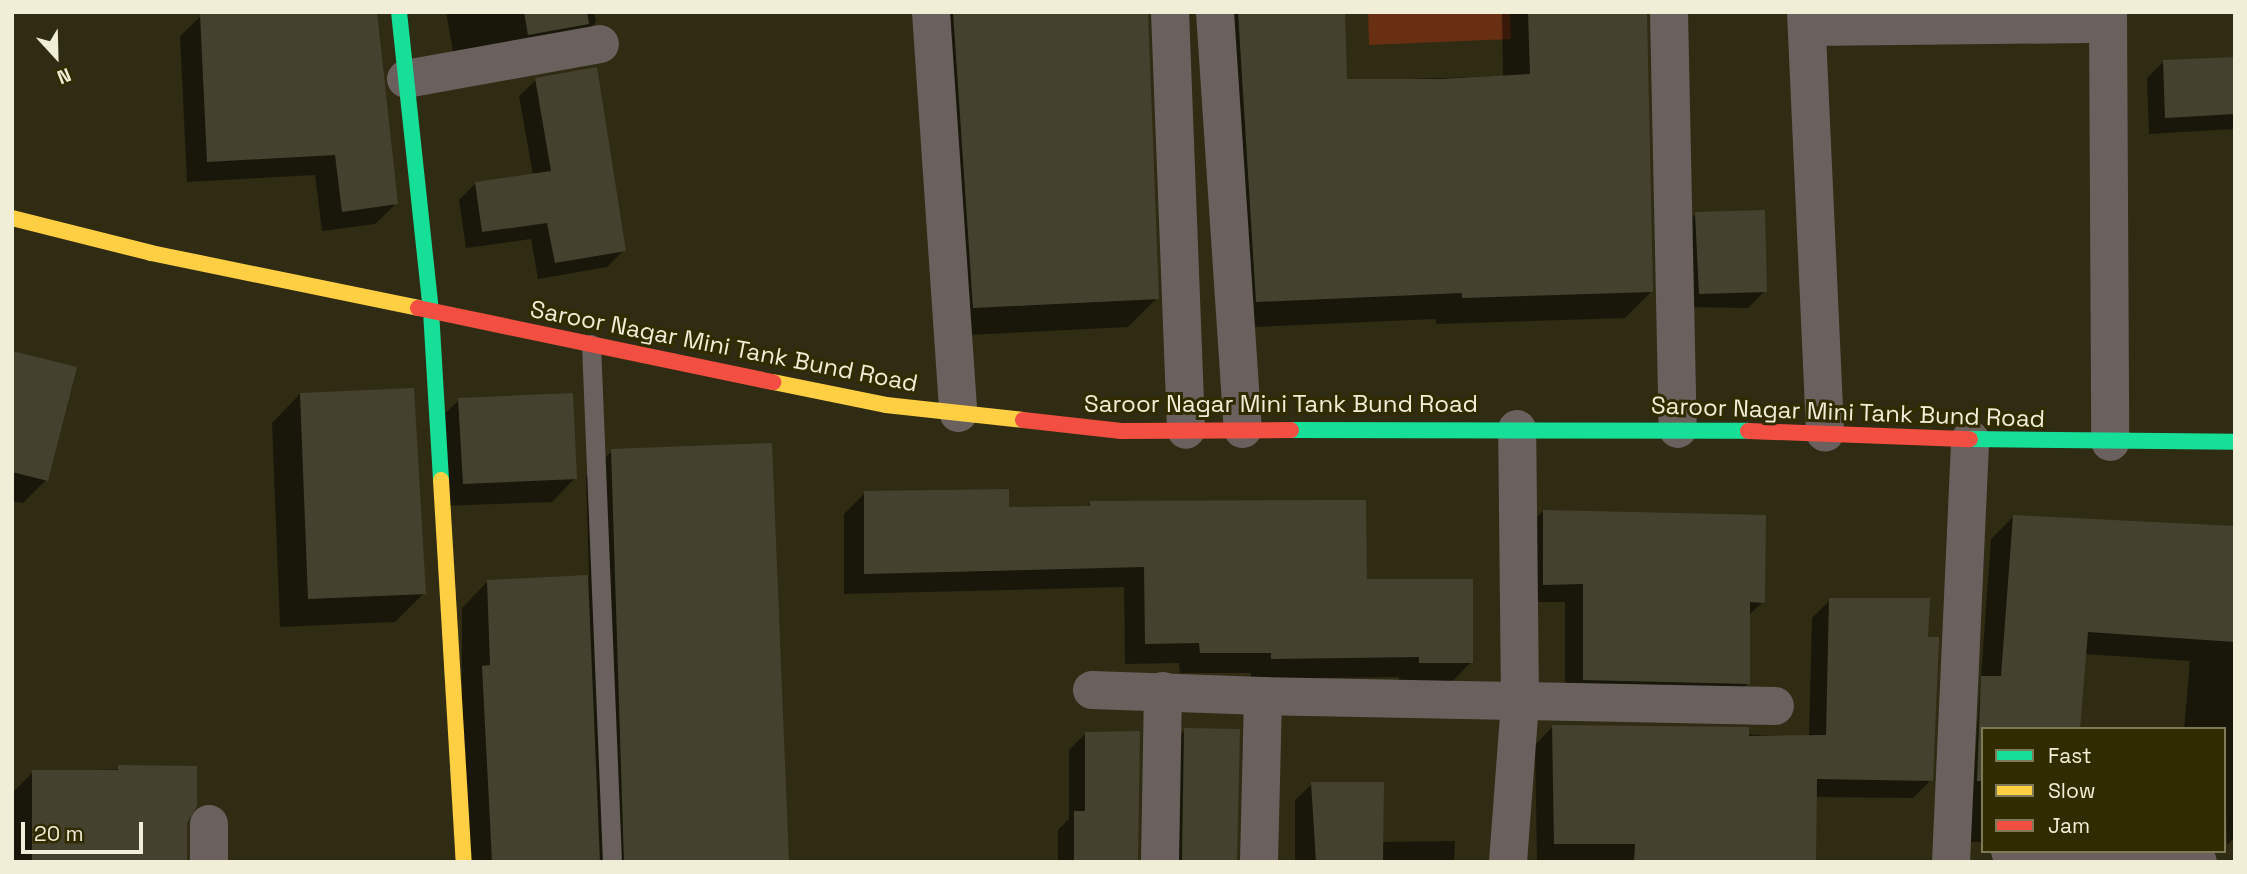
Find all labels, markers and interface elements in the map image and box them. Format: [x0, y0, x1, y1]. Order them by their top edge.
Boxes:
north arrow [21, 21, 91, 91]
text: N [53, 62, 75, 90]
street label: Saroor Nagar Mini Tank Bund Road [528, 294, 920, 398]
street label: Saroor Nagar Mini Tank Bund Road [1084, 390, 1478, 418]
street label: Saroor Nagar Mini Tank Bund Road [1650, 391, 2046, 433]
legend [1981, 727, 2226, 853]
text: Fast [2048, 742, 2092, 769]
text: Slow [2048, 777, 2096, 804]
scale bar [24, 808, 147, 852]
text: Jam [2048, 812, 2090, 839]
text: 20 m [34, 820, 84, 847]

